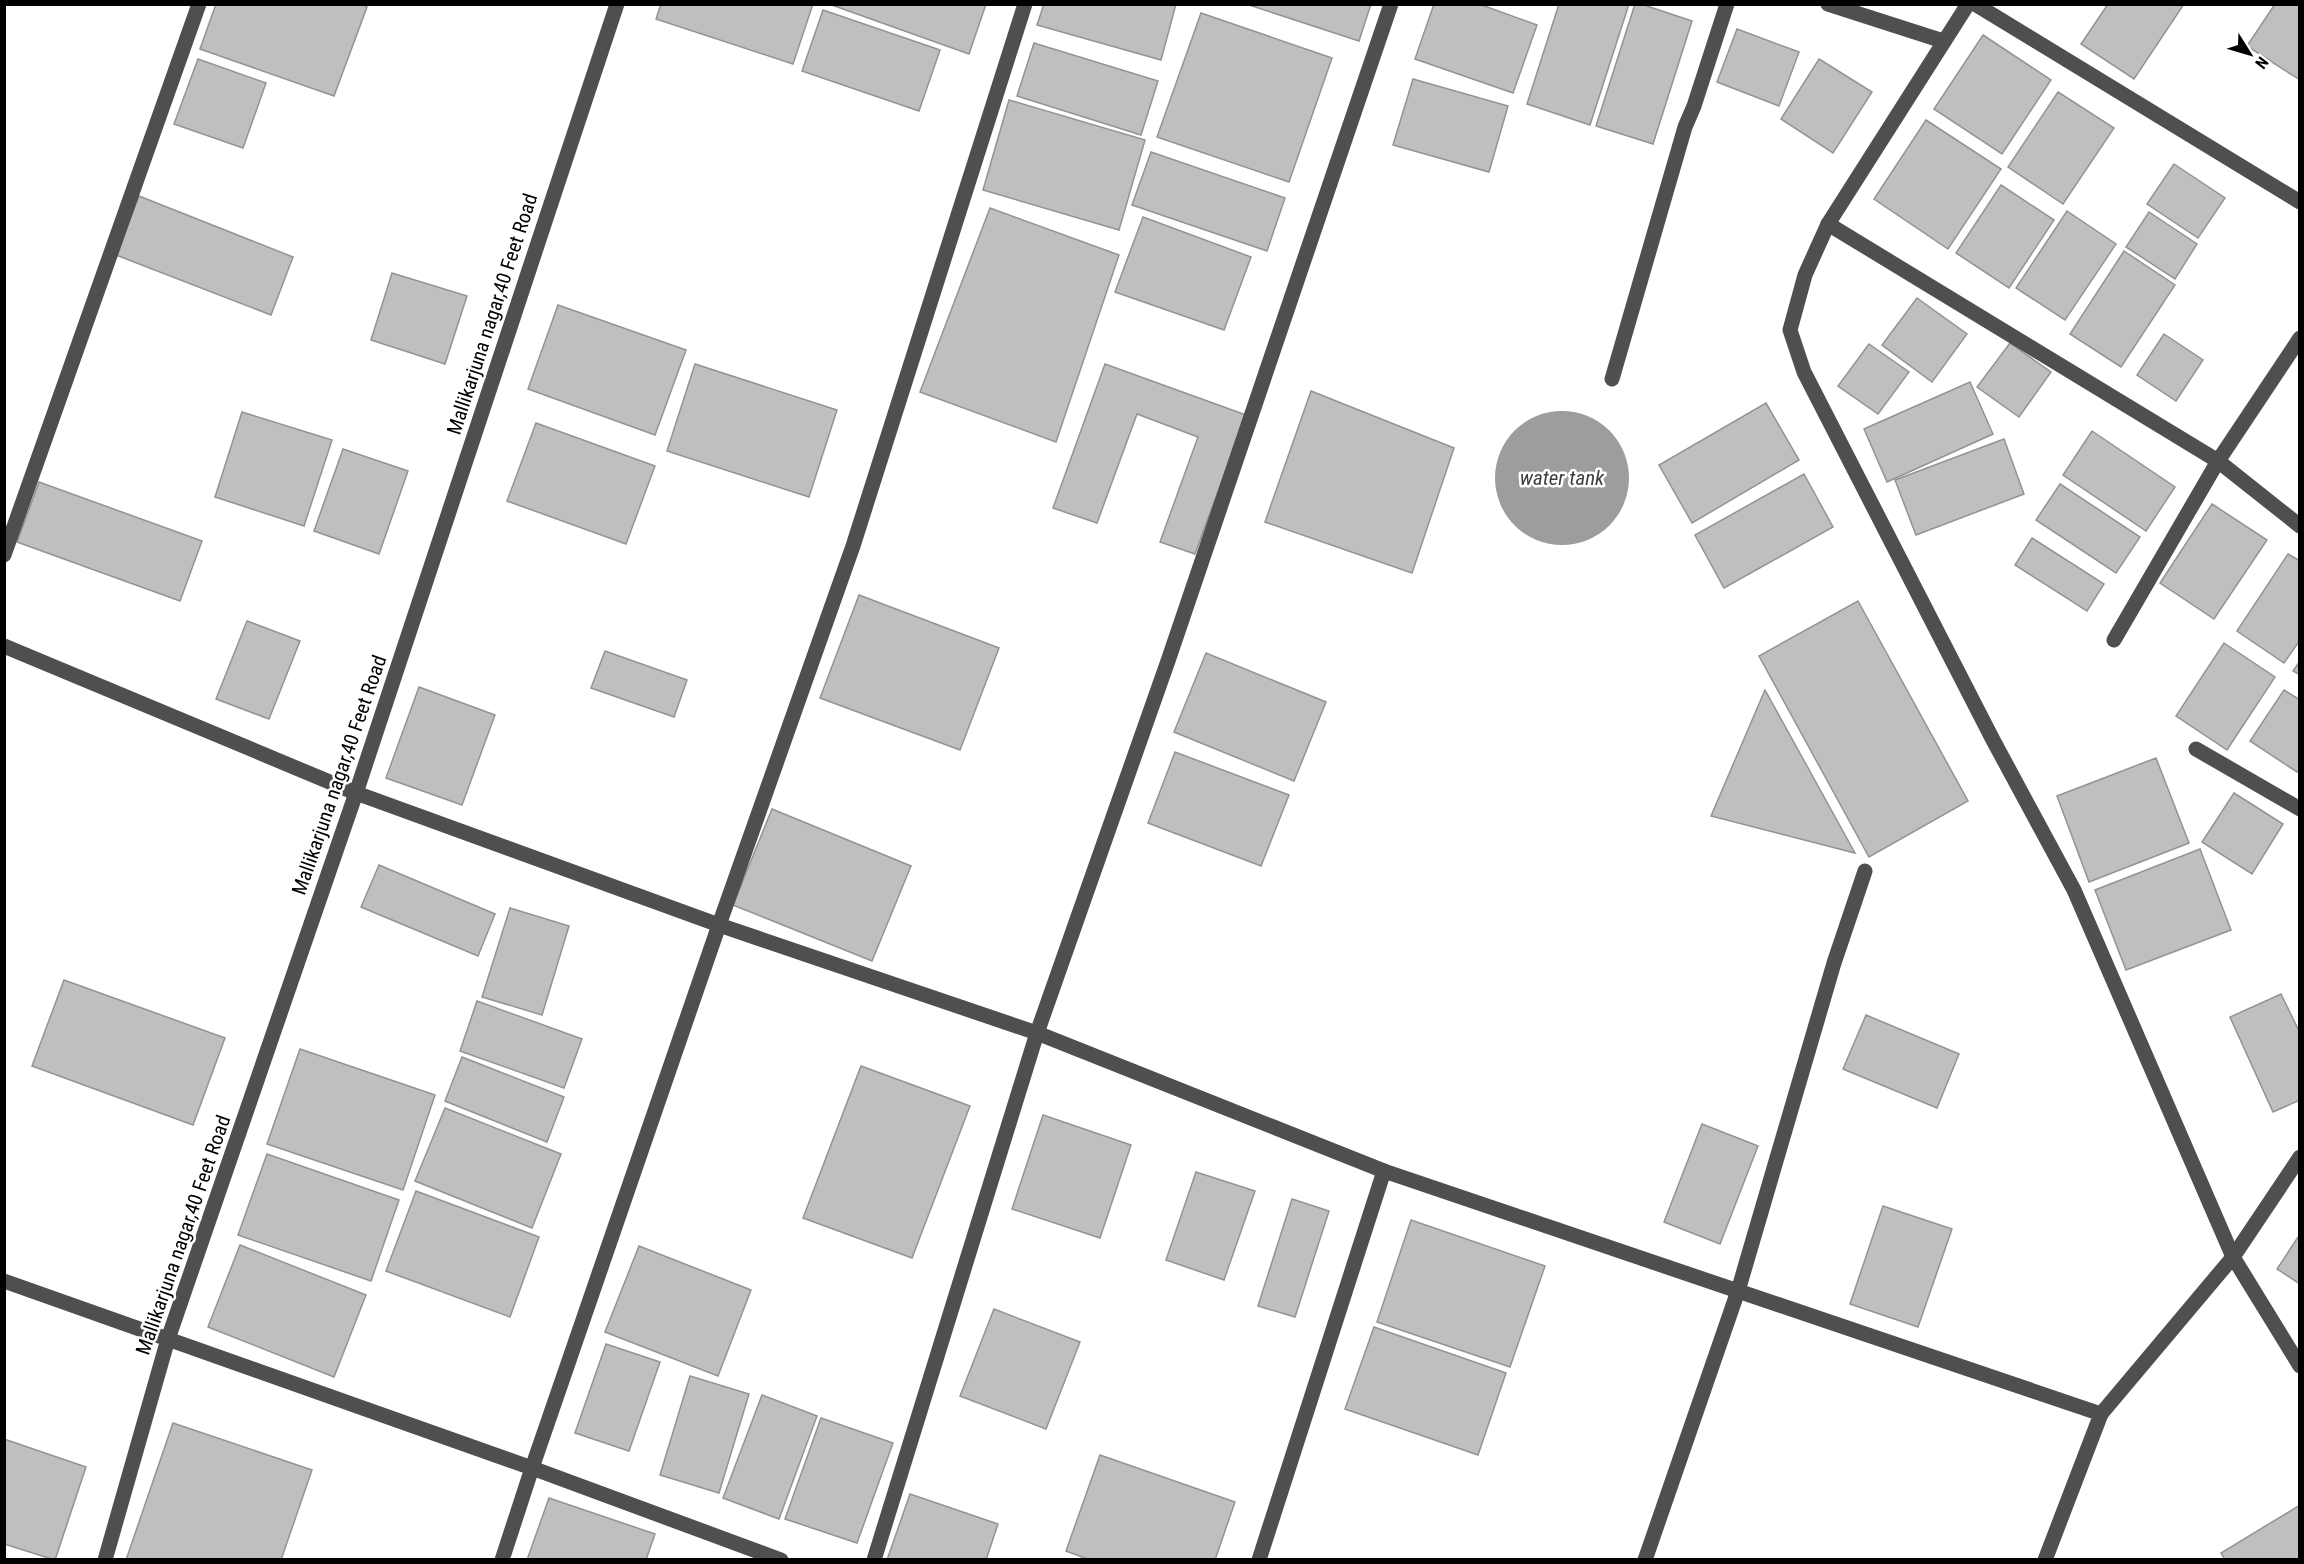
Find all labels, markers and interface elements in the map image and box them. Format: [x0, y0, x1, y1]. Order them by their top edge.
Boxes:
north arrow [2220, 24, 2280, 84]
text: N [2251, 53, 2272, 72]
street label: Mallikarjuna nagar,40 Feet Road [442, 191, 542, 437]
water label: water tank [1520, 466, 1605, 490]
street label: Mallikarjuna nagar,40 Feet Road [287, 652, 391, 898]
street label: Mallikarjuna nagar,40 Feet Road [131, 1112, 235, 1358]

